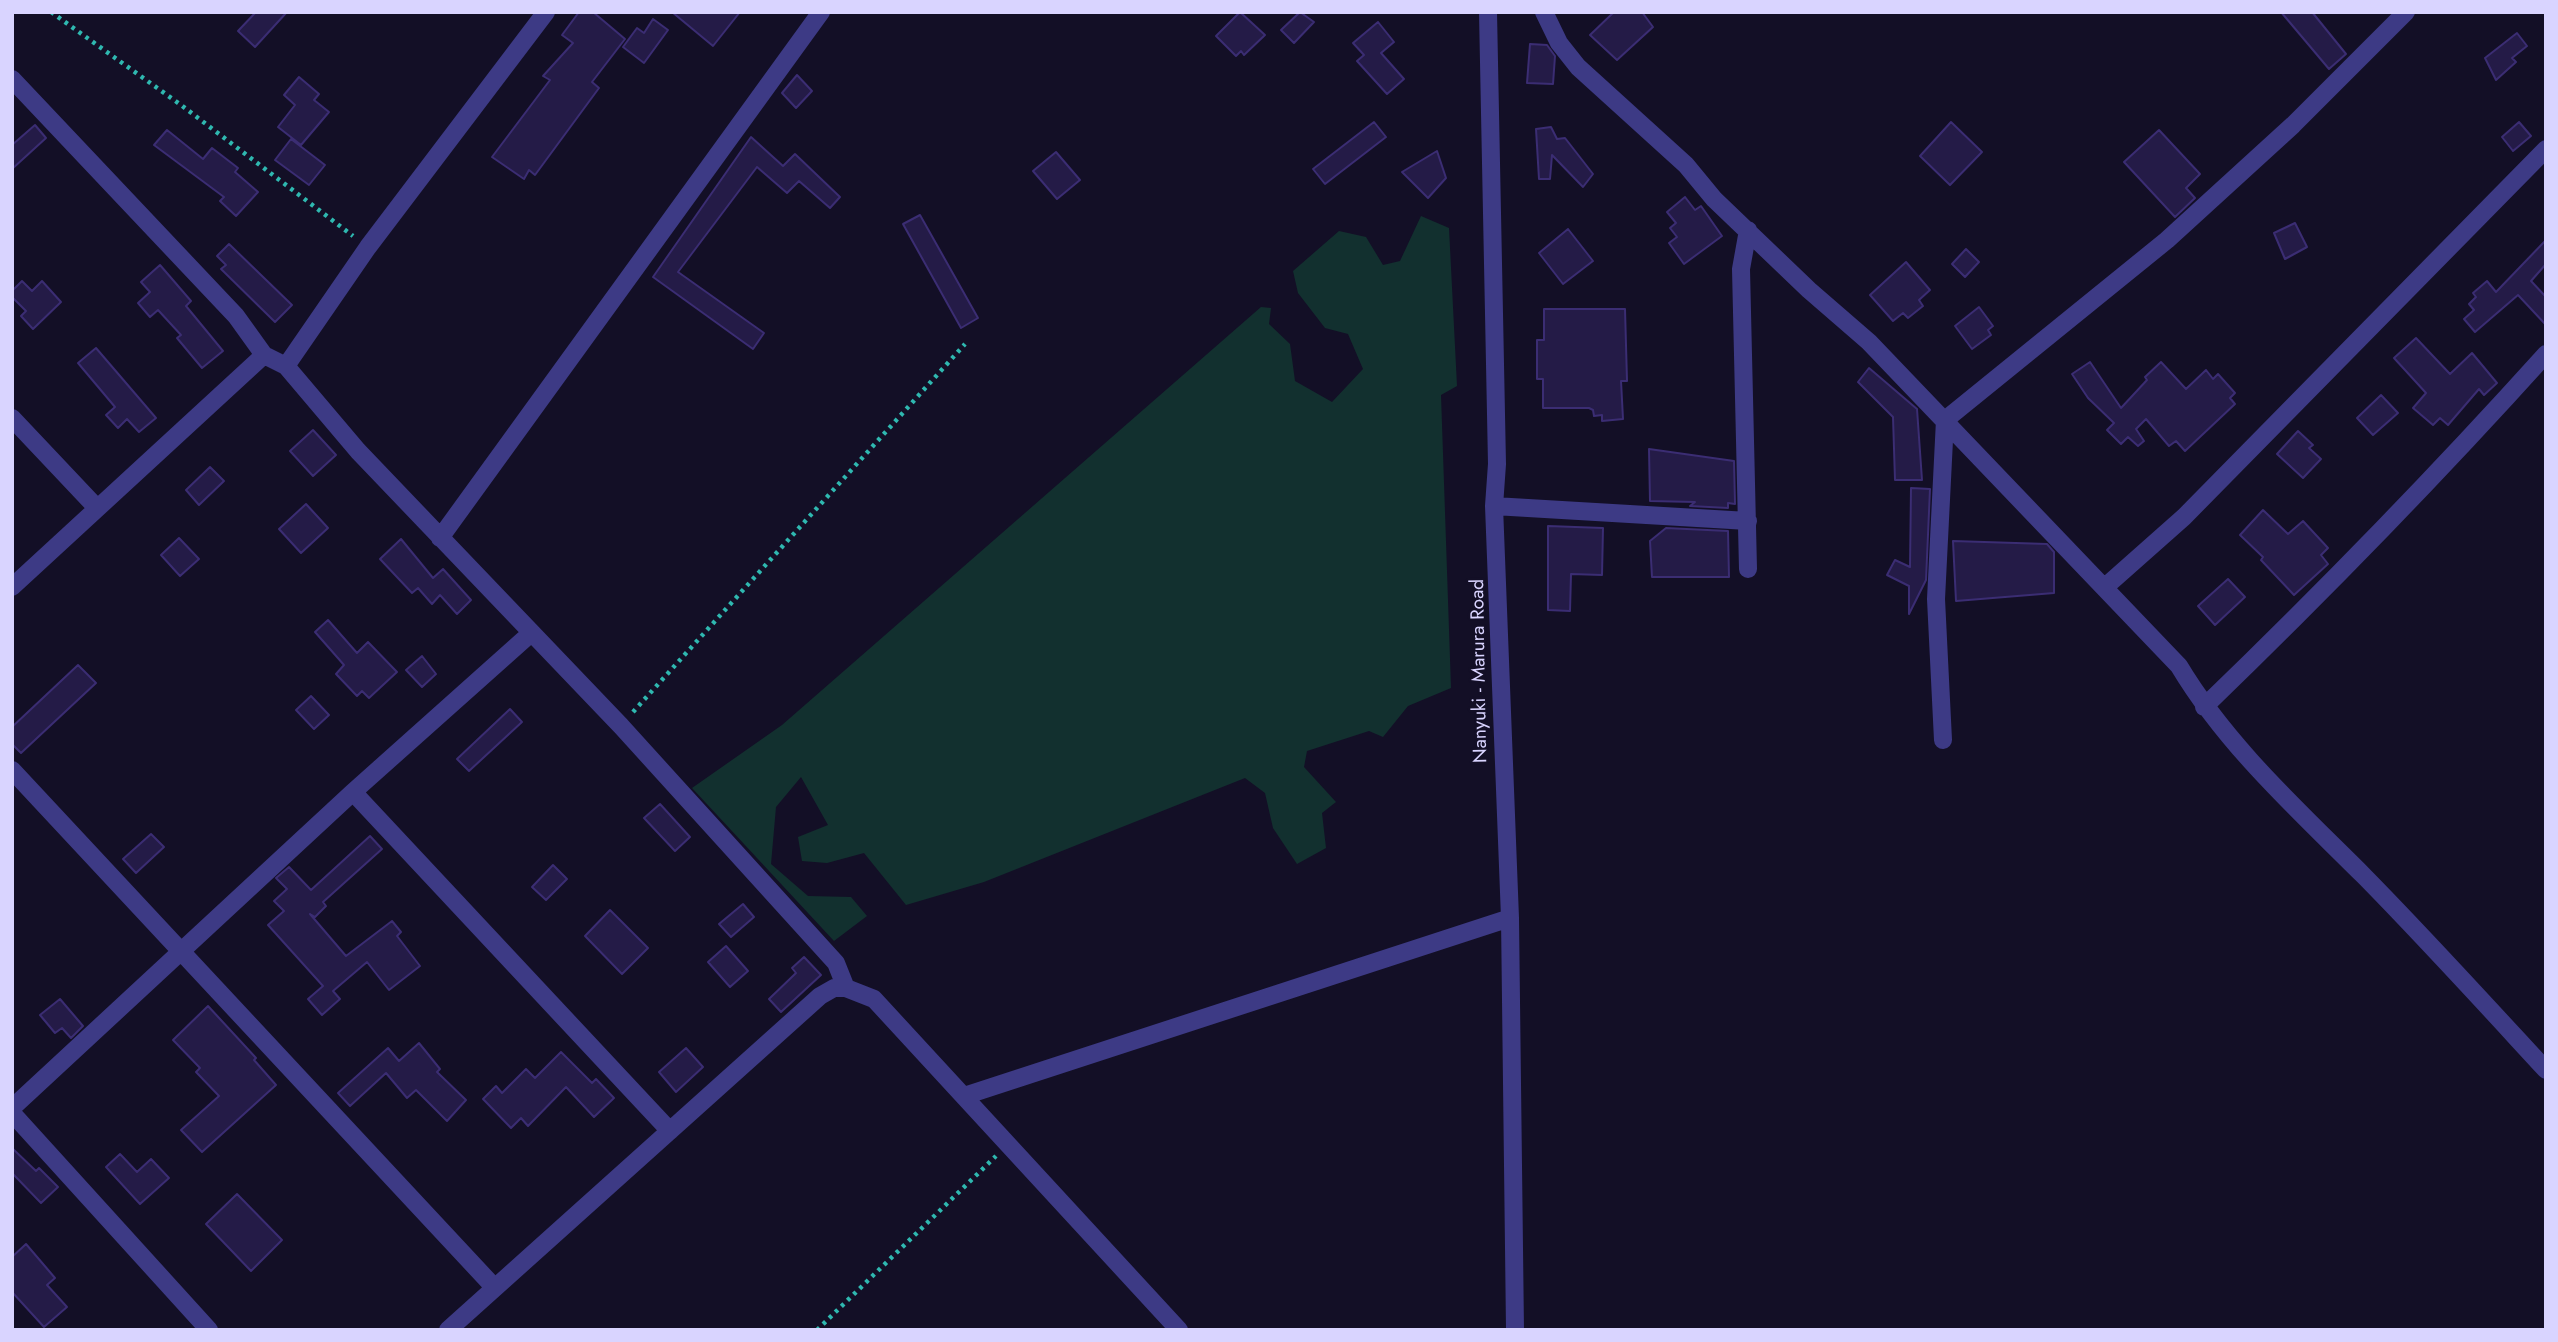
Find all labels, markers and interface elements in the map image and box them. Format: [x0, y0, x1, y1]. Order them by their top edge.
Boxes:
street label: Nanyuki - Marura Road [1467, 579, 1493, 763]

